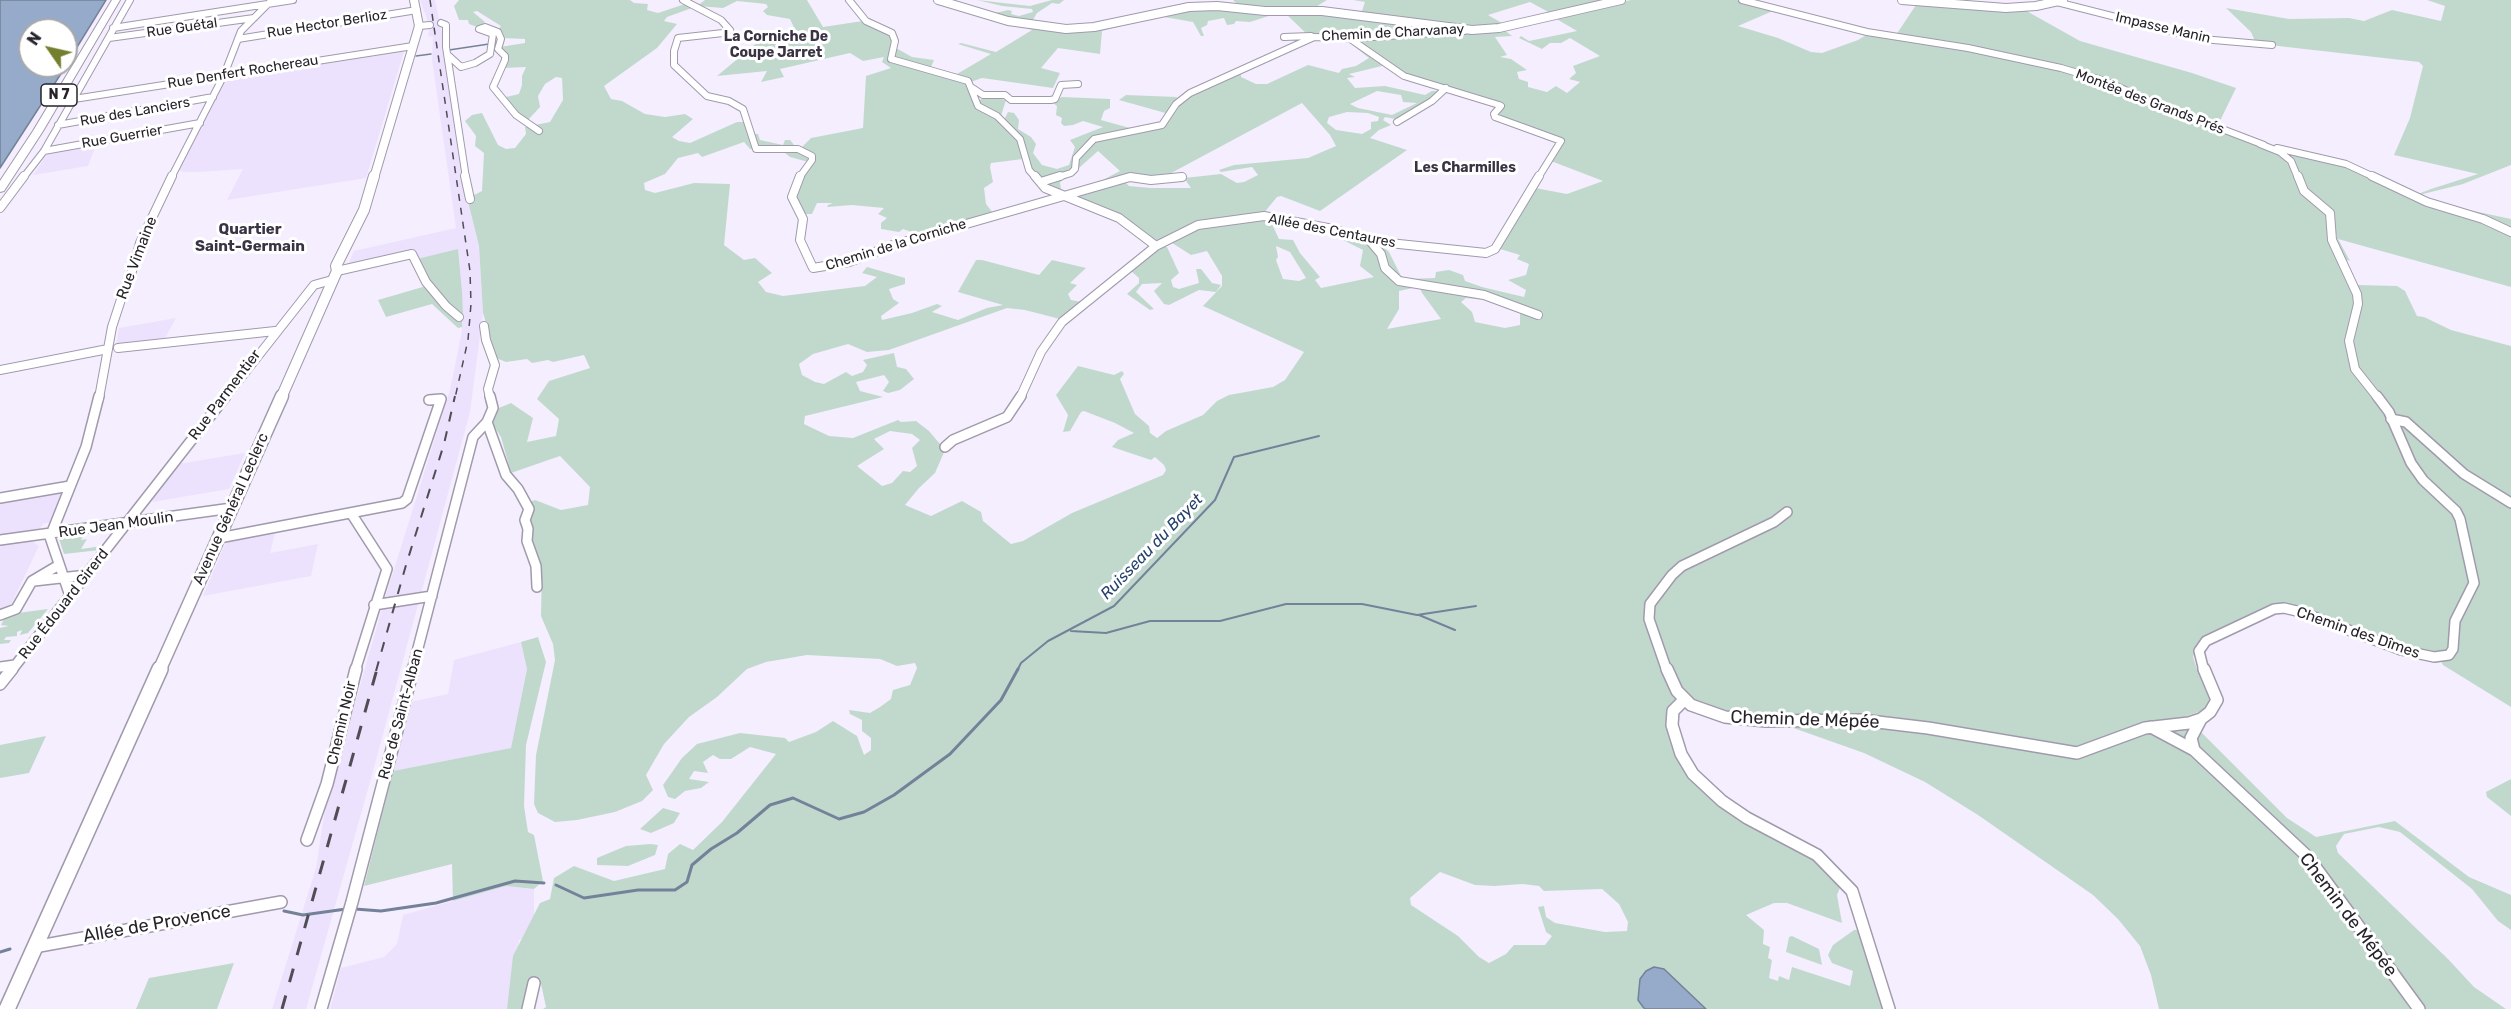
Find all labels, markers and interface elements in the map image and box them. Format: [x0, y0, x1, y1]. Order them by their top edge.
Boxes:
street label: Rue Hector Berlioz [266, 6, 388, 42]
street label: Impasse Manin [2114, 9, 2212, 47]
street label: Rue Guétal [146, 15, 218, 41]
north arrow [18, 18, 78, 78]
street label: Chemin de Charvanay [1321, 21, 1465, 45]
text: N [23, 29, 45, 49]
district label: La Corniche De Coupe Jarret [724, 29, 828, 62]
street label: Rue Denfert Rochereau [166, 52, 320, 92]
street label: Montée des Grands Prés [2073, 66, 2227, 138]
road number: N 7 [41, 84, 77, 106]
street label: Rue des Lanciers [79, 94, 191, 130]
street label: Rue Guerrier [80, 122, 164, 152]
district label: Les Charmilles [1414, 160, 1516, 176]
street label: Allée des Centaures [1267, 210, 1397, 252]
street label: Rue Vimaine [113, 214, 161, 302]
street label: Chemin de la Corniche [824, 216, 968, 274]
district label: Quartier Saint-Germain [195, 221, 305, 256]
street label: Rue Parmentier [185, 346, 265, 444]
street label: Avenue Général Leclerc [189, 430, 273, 588]
water label: Ruisseau du Bayet [1097, 490, 1207, 604]
street label: Rue Jean Moulin [57, 508, 175, 542]
street label: Rue Édouard Girerd [15, 545, 113, 663]
street label: Chemin des Dîmes [2294, 603, 2422, 663]
street label: Rue de Saint-Alban [375, 647, 427, 781]
street label: Chemin Noir [324, 679, 360, 767]
street label: Chemin de Mépée [1730, 707, 1880, 733]
street label: Chemin de Mépée [2294, 849, 2402, 981]
street label: Allée de Provence [82, 900, 232, 948]

